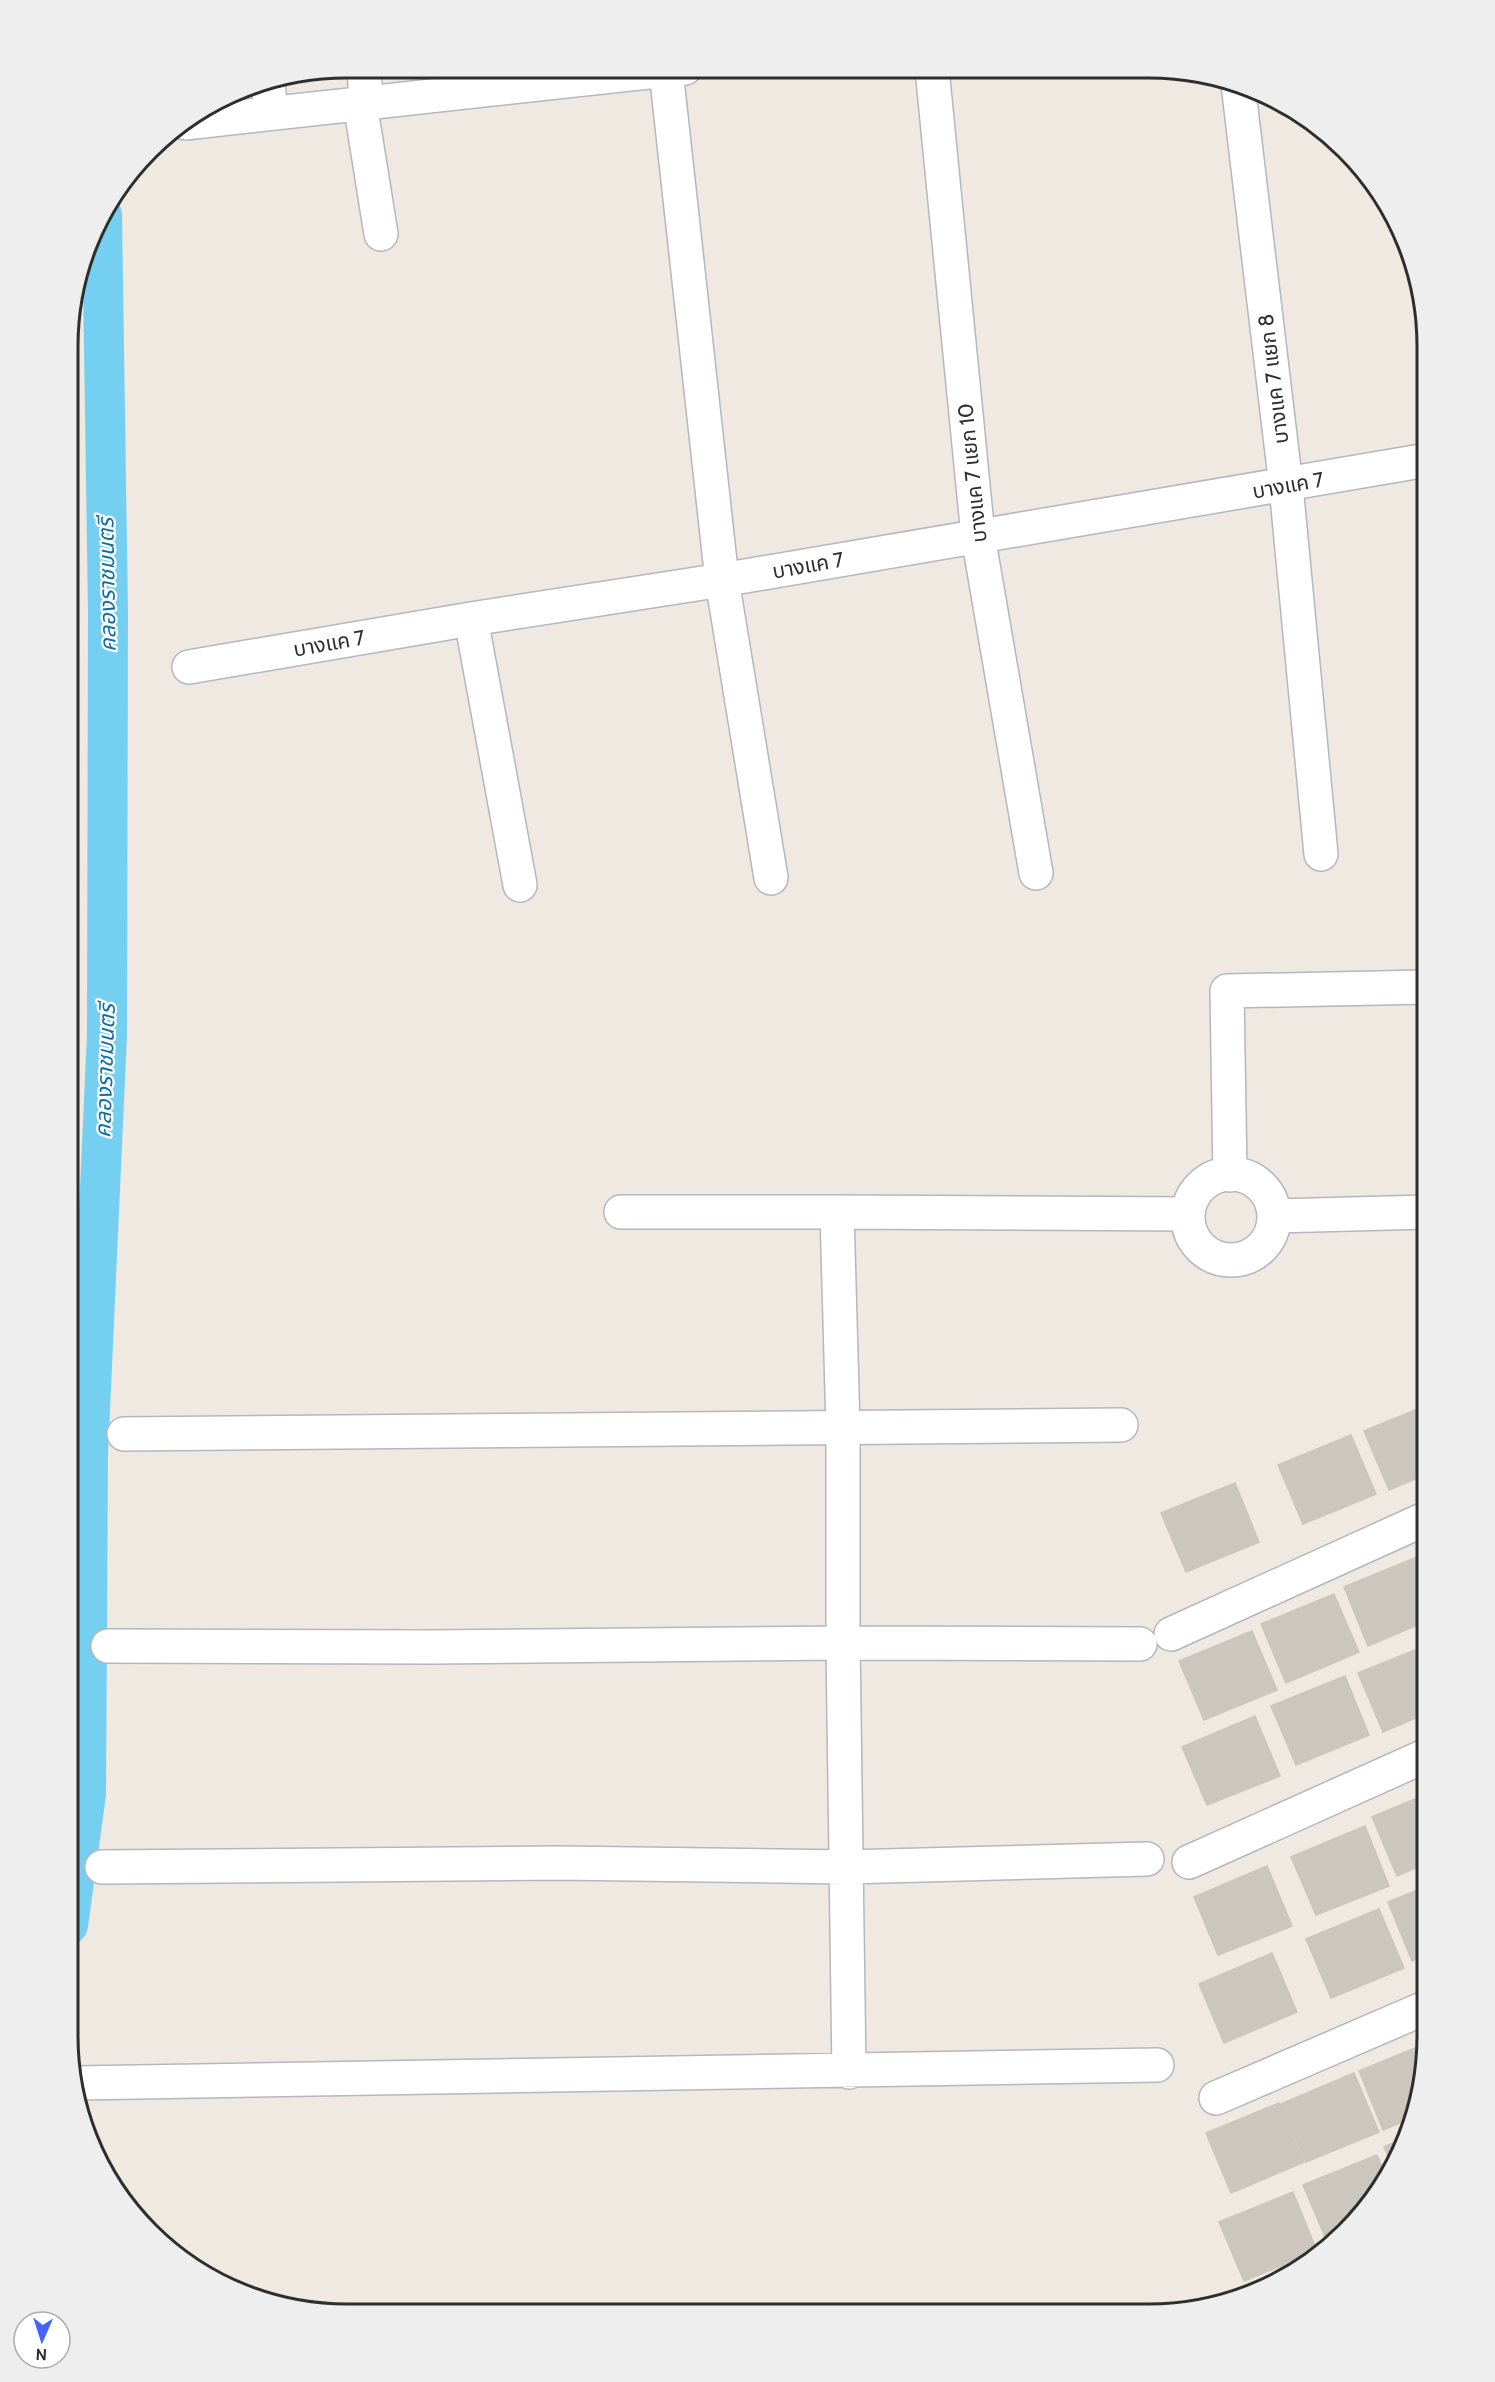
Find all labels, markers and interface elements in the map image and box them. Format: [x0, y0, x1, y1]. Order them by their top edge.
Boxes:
street label: บางแค 7 แยก 8 [1253, 312, 1293, 446]
street label: บางแค 7 แยก 10 [952, 402, 992, 544]
street label: บางแค 7 [1250, 466, 1326, 504]
water label: คลองราชมนตรี [92, 514, 122, 652]
street label: บางแค 7 [770, 546, 846, 584]
street label: บางแค 7 [291, 624, 367, 662]
water label: คลองราชมนตรี [89, 999, 121, 1138]
north arrow [12, 2310, 72, 2370]
text: N [35, 2345, 47, 2364]

